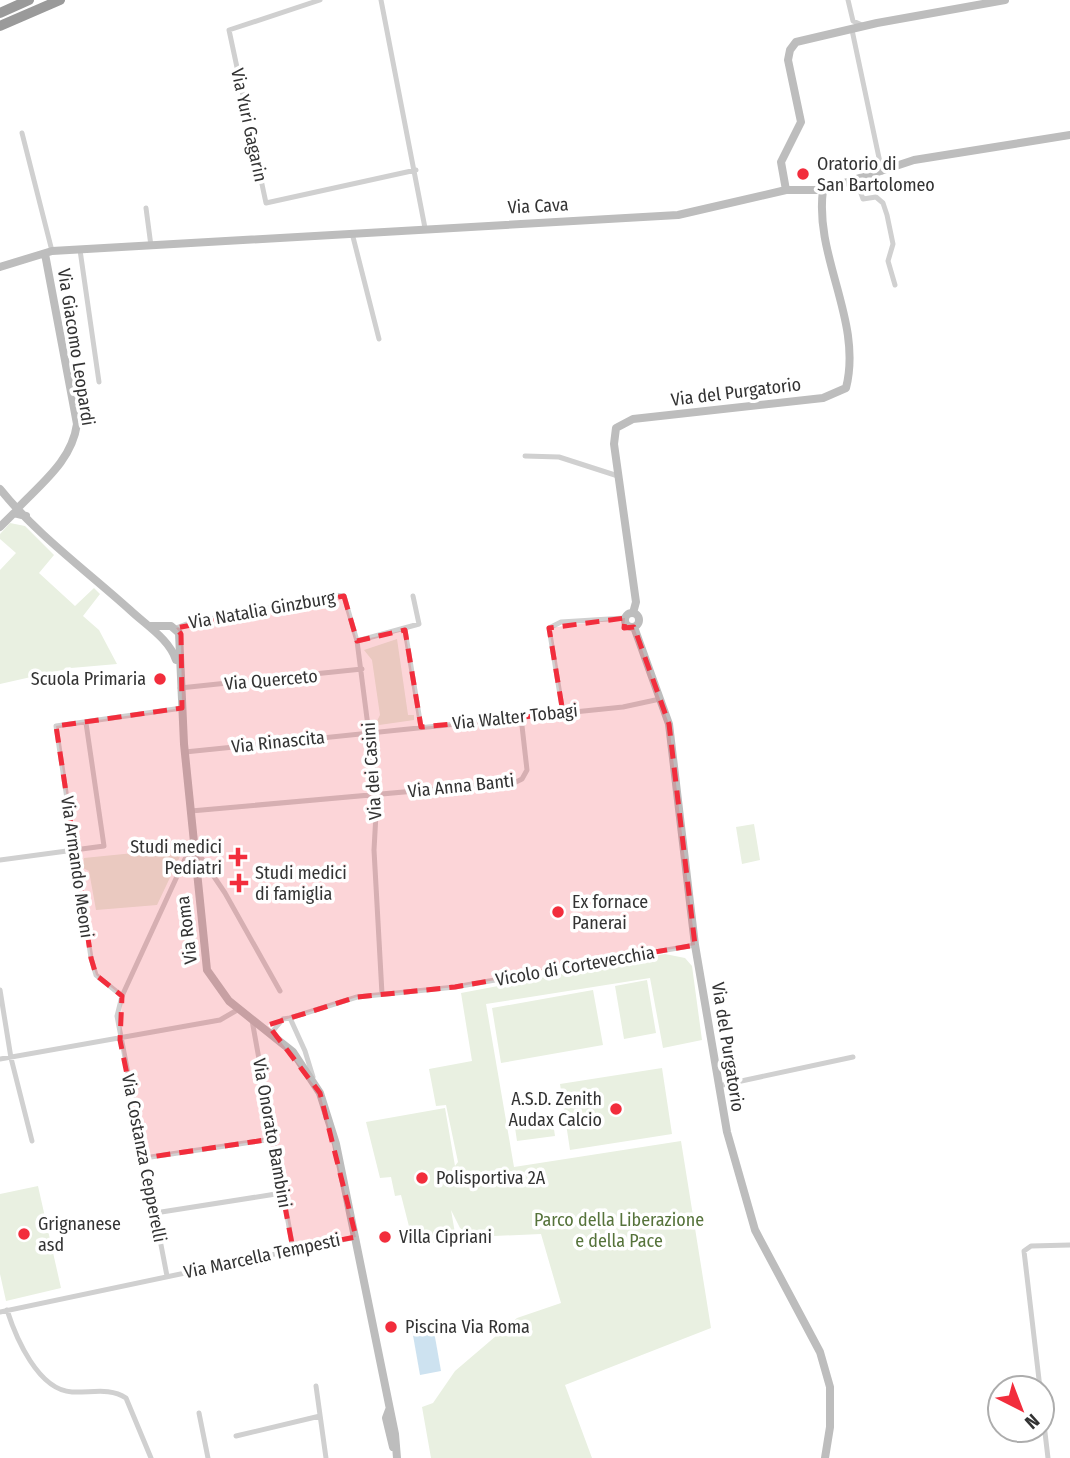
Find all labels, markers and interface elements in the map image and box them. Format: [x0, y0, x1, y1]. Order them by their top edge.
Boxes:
street label: Via Yuri Gagarin [226, 66, 272, 184]
place label: Oratorio di San Bartolomeo [817, 153, 935, 196]
marker: Oratorio di San Bartolomeo [795, 166, 811, 182]
street label: Via Cava [507, 193, 569, 219]
street label: Via Giacomo Leopardi [53, 267, 99, 427]
street label: Via del Purgatorio [670, 373, 802, 411]
street label: Via Natalia Ginzburg [187, 586, 337, 634]
street label: Via Querceto [223, 665, 319, 695]
place label: Scuola Primaria [31, 668, 146, 690]
marker: Scuola Primaria [152, 671, 168, 687]
street label: Via Walter Tobagi [451, 699, 579, 735]
street label: Via dei Casini [358, 721, 386, 821]
street label: Via Rinascita [230, 726, 326, 758]
street label: Via Anna Banti [407, 769, 515, 803]
street label: Via Armando Meoni [56, 795, 98, 939]
place label: Studi medici Pediatri [130, 836, 222, 879]
marker: Studi medici Pediatri [228, 847, 248, 867]
place label: Studi medici di famiglia [255, 862, 347, 905]
marker: Studi medici di famiglia [229, 873, 249, 893]
place label: Ex fornace Panerai [572, 891, 648, 934]
street label: Via Roma [172, 895, 202, 965]
marker: Ex fornace Panerai [550, 904, 566, 920]
street label: Vicolo di Cortevecchia [494, 941, 656, 991]
street label: Via del Purgatorio [707, 981, 749, 1113]
street label: Via Onorato Bambini [248, 1056, 296, 1210]
street label: Via Costanza Cepperelli [117, 1072, 171, 1244]
place label: A.S.D. Zenith Audax Calcio [509, 1088, 602, 1131]
marker: A.S.D. Zenith Audax Calcio [608, 1101, 624, 1117]
place label: Polisportiva 2A [436, 1167, 546, 1189]
marker: Polisportiva 2A [414, 1170, 430, 1186]
park label: Parco della Liberazione e della Pace [534, 1209, 704, 1252]
place label: Grignanese asd [38, 1213, 121, 1256]
marker: Grignanese asd [16, 1226, 32, 1242]
place label: Villa Cipriani [399, 1226, 492, 1248]
street label: Via Marcella Tempesti [182, 1229, 342, 1283]
marker: Villa Cipriani [377, 1229, 393, 1245]
place label: Piscina Via Roma [405, 1316, 530, 1338]
marker: Piscina Via Roma [383, 1319, 399, 1335]
north arrow [986, 1374, 1056, 1444]
text: N [1020, 1409, 1044, 1434]

